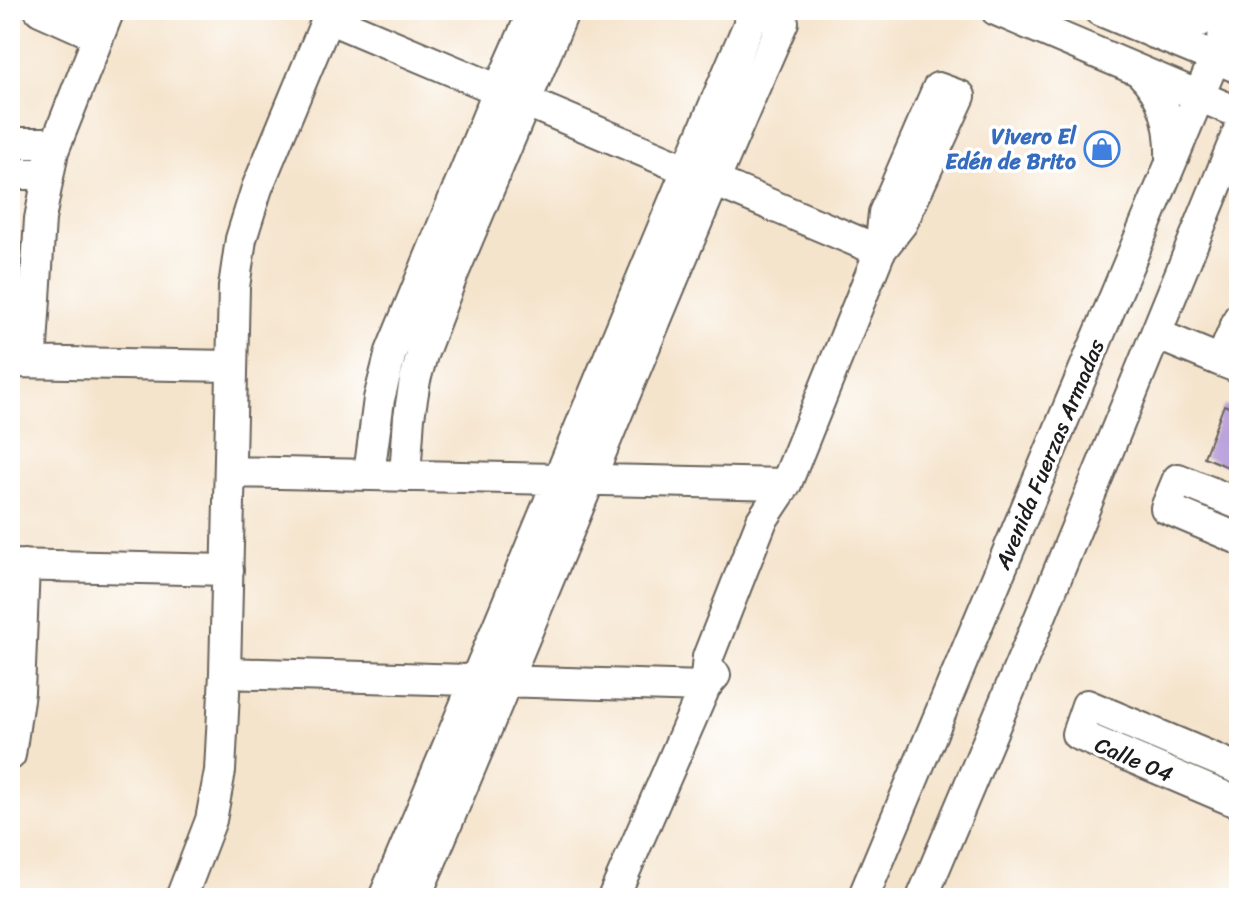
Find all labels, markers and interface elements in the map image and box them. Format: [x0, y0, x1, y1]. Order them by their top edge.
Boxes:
place label: Vivero El Edén de Brito [945, 117, 1077, 181]
shop icon: Vivero El Edén de Brito [1083, 130, 1121, 168]
street label: Avenida Fuerzas Armadas [983, 332, 1116, 576]
street label: Calle 04 [1088, 725, 1179, 794]

